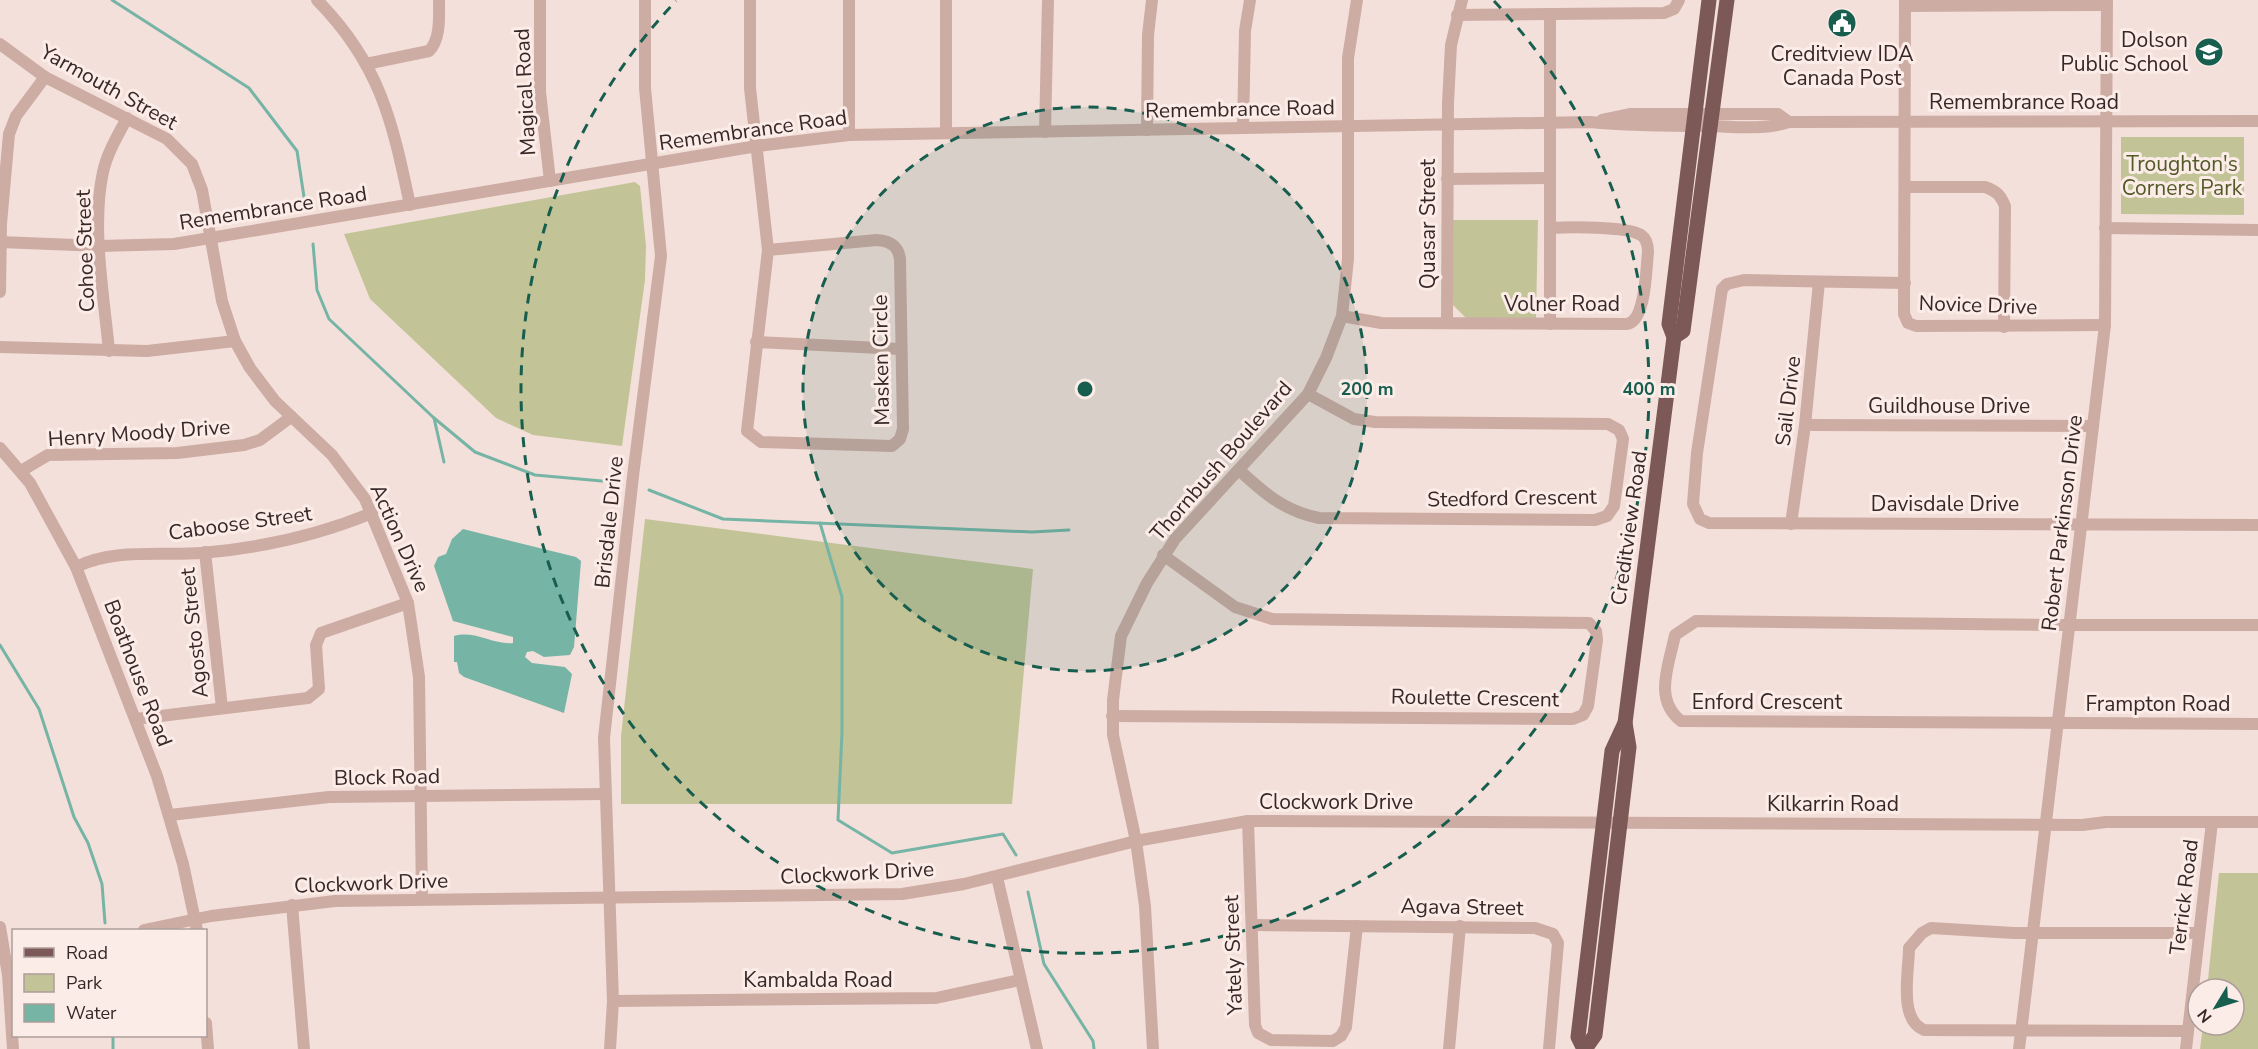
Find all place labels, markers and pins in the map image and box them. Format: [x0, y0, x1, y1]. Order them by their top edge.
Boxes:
public building icon: Creditview IDA Canada Post [1826, 7, 1858, 39]
place label: Dolson Public School [2060, 26, 2189, 78]
school or university icon: Dolson Public School [2193, 36, 2225, 68]
place label: Creditview IDA Canada Post [1770, 40, 1914, 92]
centre of rings [1075, 379, 1095, 399]

